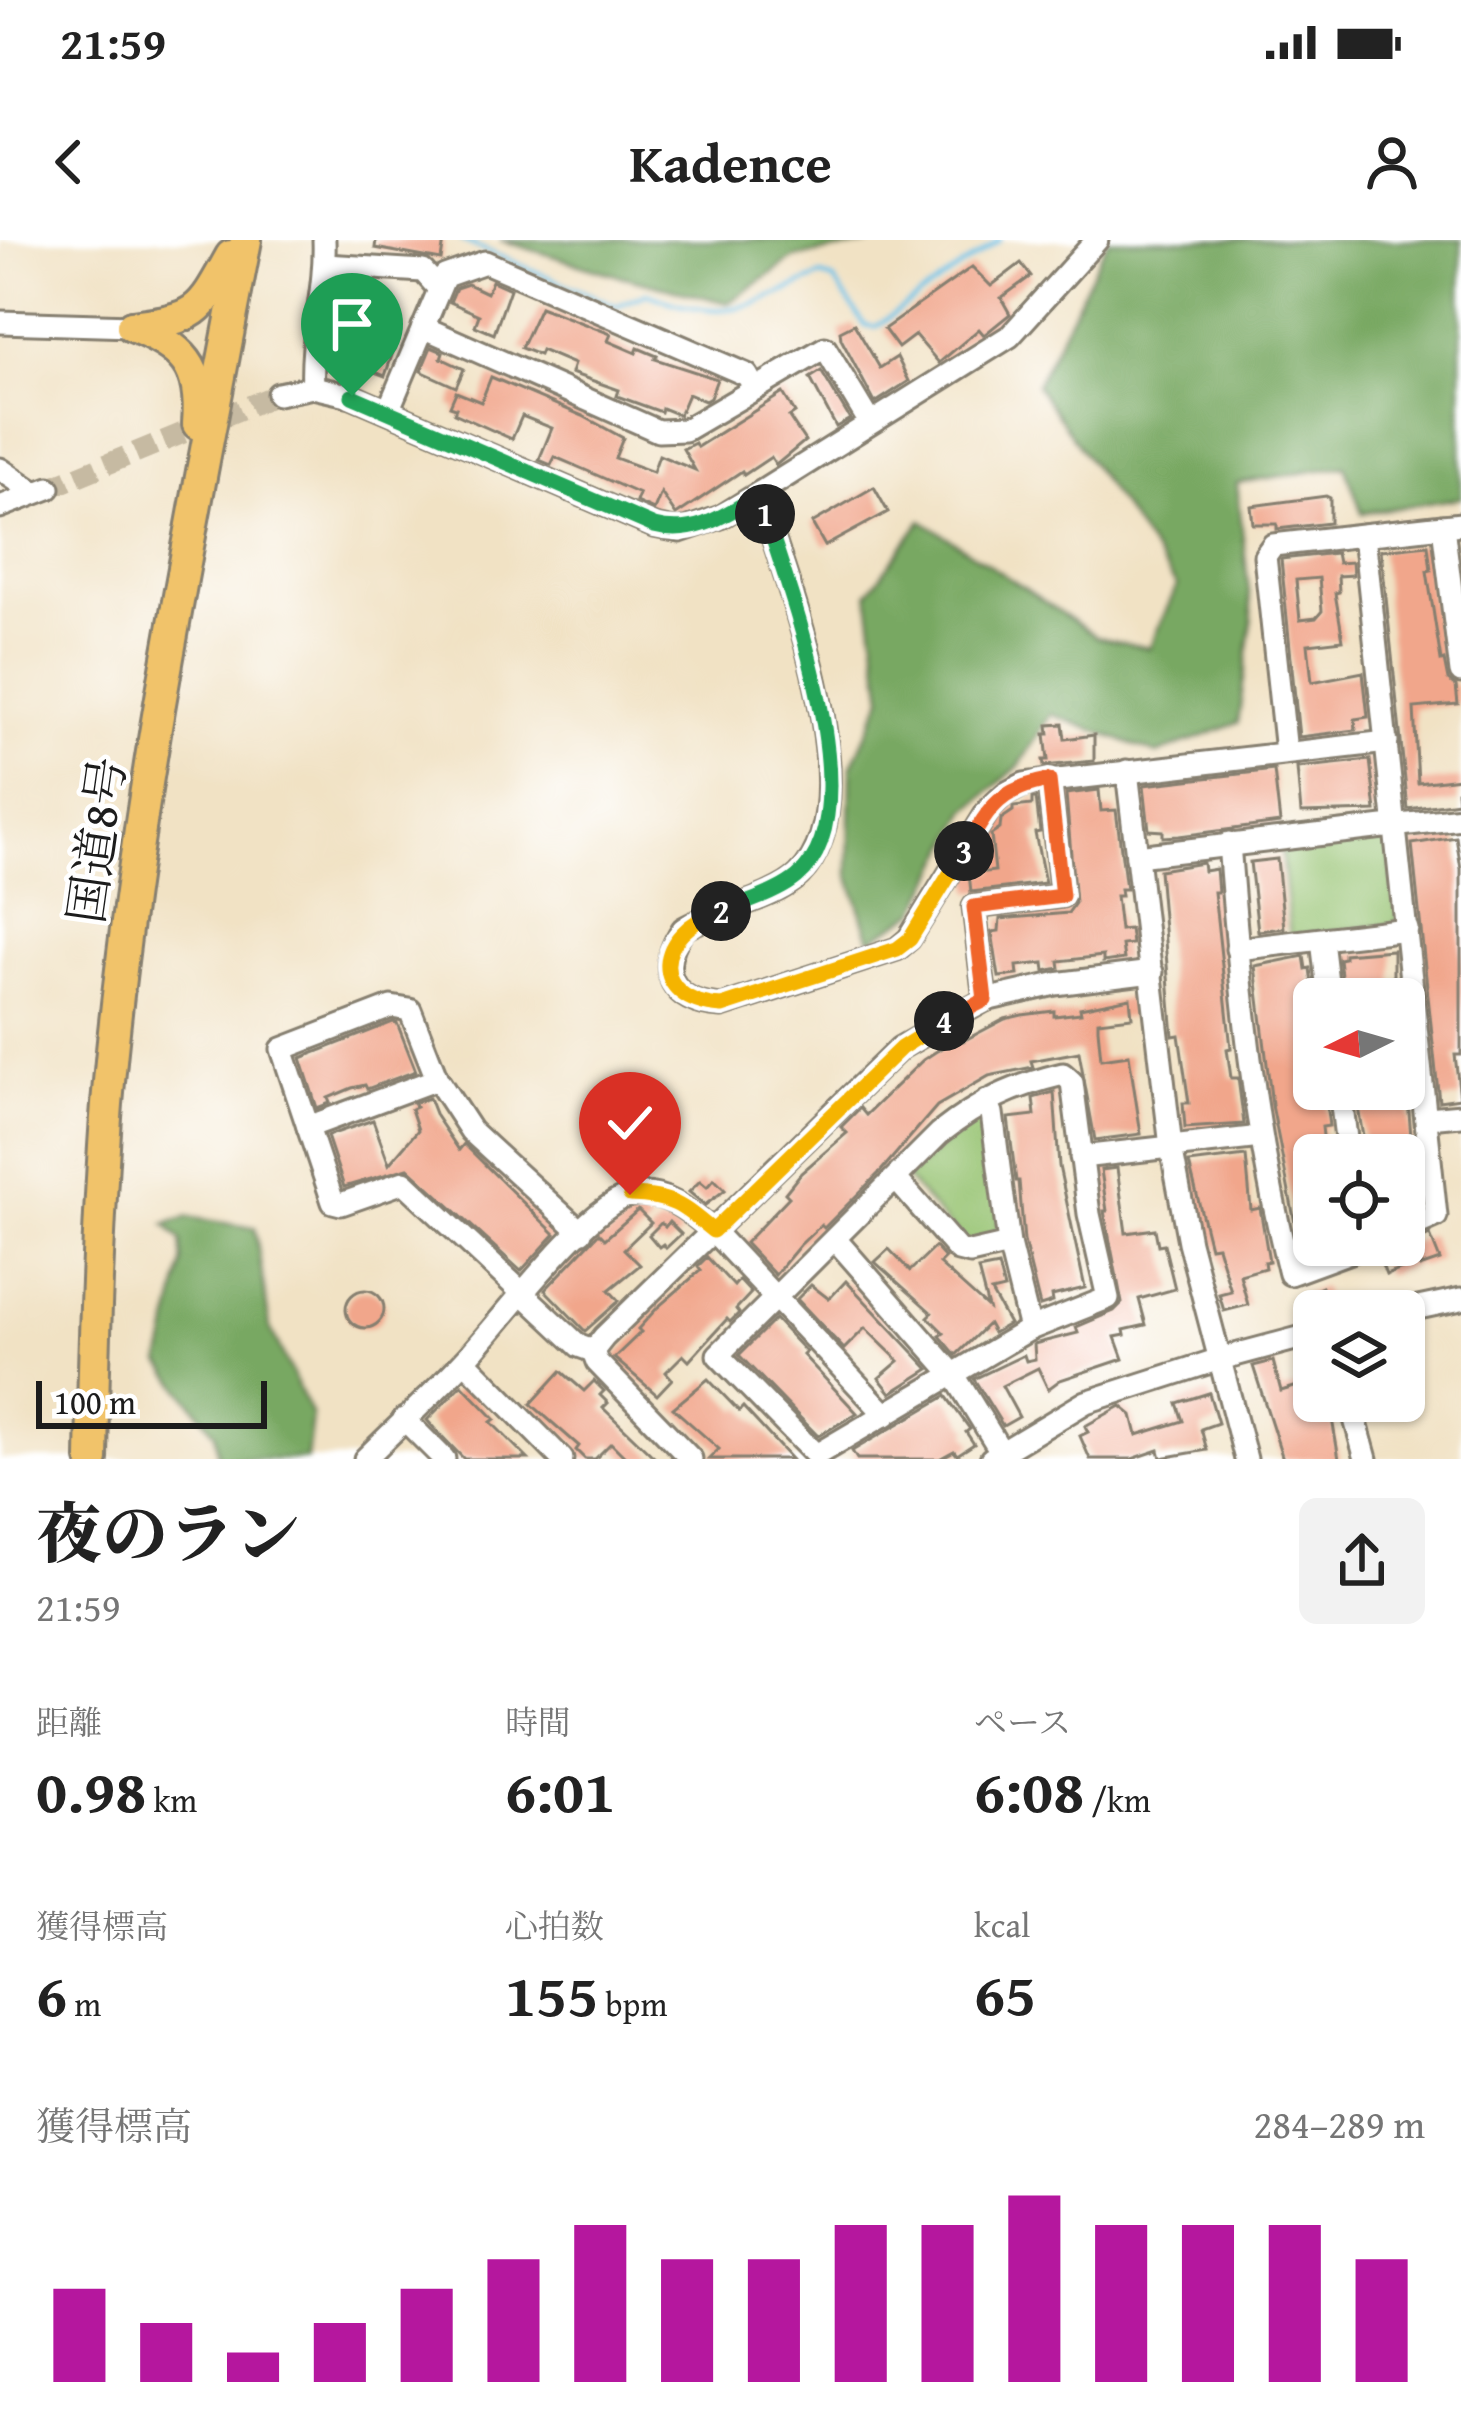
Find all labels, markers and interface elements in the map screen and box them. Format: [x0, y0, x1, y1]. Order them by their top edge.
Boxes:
text: 21:59 [60, 10, 166, 75]
text: Kadence [629, 123, 832, 202]
icon: back [36, 129, 102, 195]
icon: person [1359, 129, 1425, 195]
pin [301, 273, 403, 396]
icon: arrive [319, 291, 385, 357]
pin: 1 [735, 484, 795, 544]
text: 1 [756, 490, 774, 538]
street label: 国道8号 [49, 752, 143, 928]
pin: 3 [934, 821, 994, 881]
text: 3 [955, 827, 973, 875]
pin: 2 [691, 881, 751, 941]
text: 2 [712, 887, 730, 935]
north arrow [1293, 978, 1425, 1110]
map controls [1293, 978, 1425, 1422]
pin: 4 [914, 991, 974, 1051]
text: 4 [935, 997, 953, 1045]
pin [579, 1072, 681, 1195]
icon: check [597, 1090, 663, 1156]
button: locate [1293, 1134, 1425, 1266]
button: layers [1293, 1290, 1425, 1422]
scale bar [36, 1375, 267, 1428]
text: 100 m [54, 1378, 136, 1426]
text: 夜のラン [36, 1484, 300, 1581]
button: share [1299, 1498, 1425, 1624]
text: 21:59 [36, 1578, 121, 1635]
text: 距離 [36, 1698, 102, 1746]
text: 時間 [505, 1698, 571, 1746]
text: ペース [974, 1698, 1071, 1746]
text: 0.98 [36, 1746, 146, 1834]
text: 6:01 [505, 1746, 615, 1834]
text: 6:08 [974, 1746, 1084, 1834]
text: km [146, 1776, 197, 1824]
text: /km [1084, 1776, 1151, 1824]
text: kcal [974, 1901, 1030, 1949]
text: 獲得標高 [36, 1902, 168, 1950]
text: 心拍数 [505, 1902, 604, 1950]
text: 65 [974, 1949, 1036, 2037]
text: 6 [36, 1950, 67, 2038]
text: 155 [505, 1950, 598, 2038]
text: m [67, 1980, 101, 2028]
text: bpm [598, 1980, 667, 2028]
text: 284–289 m [1253, 2095, 1425, 2152]
text: 獲得標高 [36, 2097, 192, 2154]

